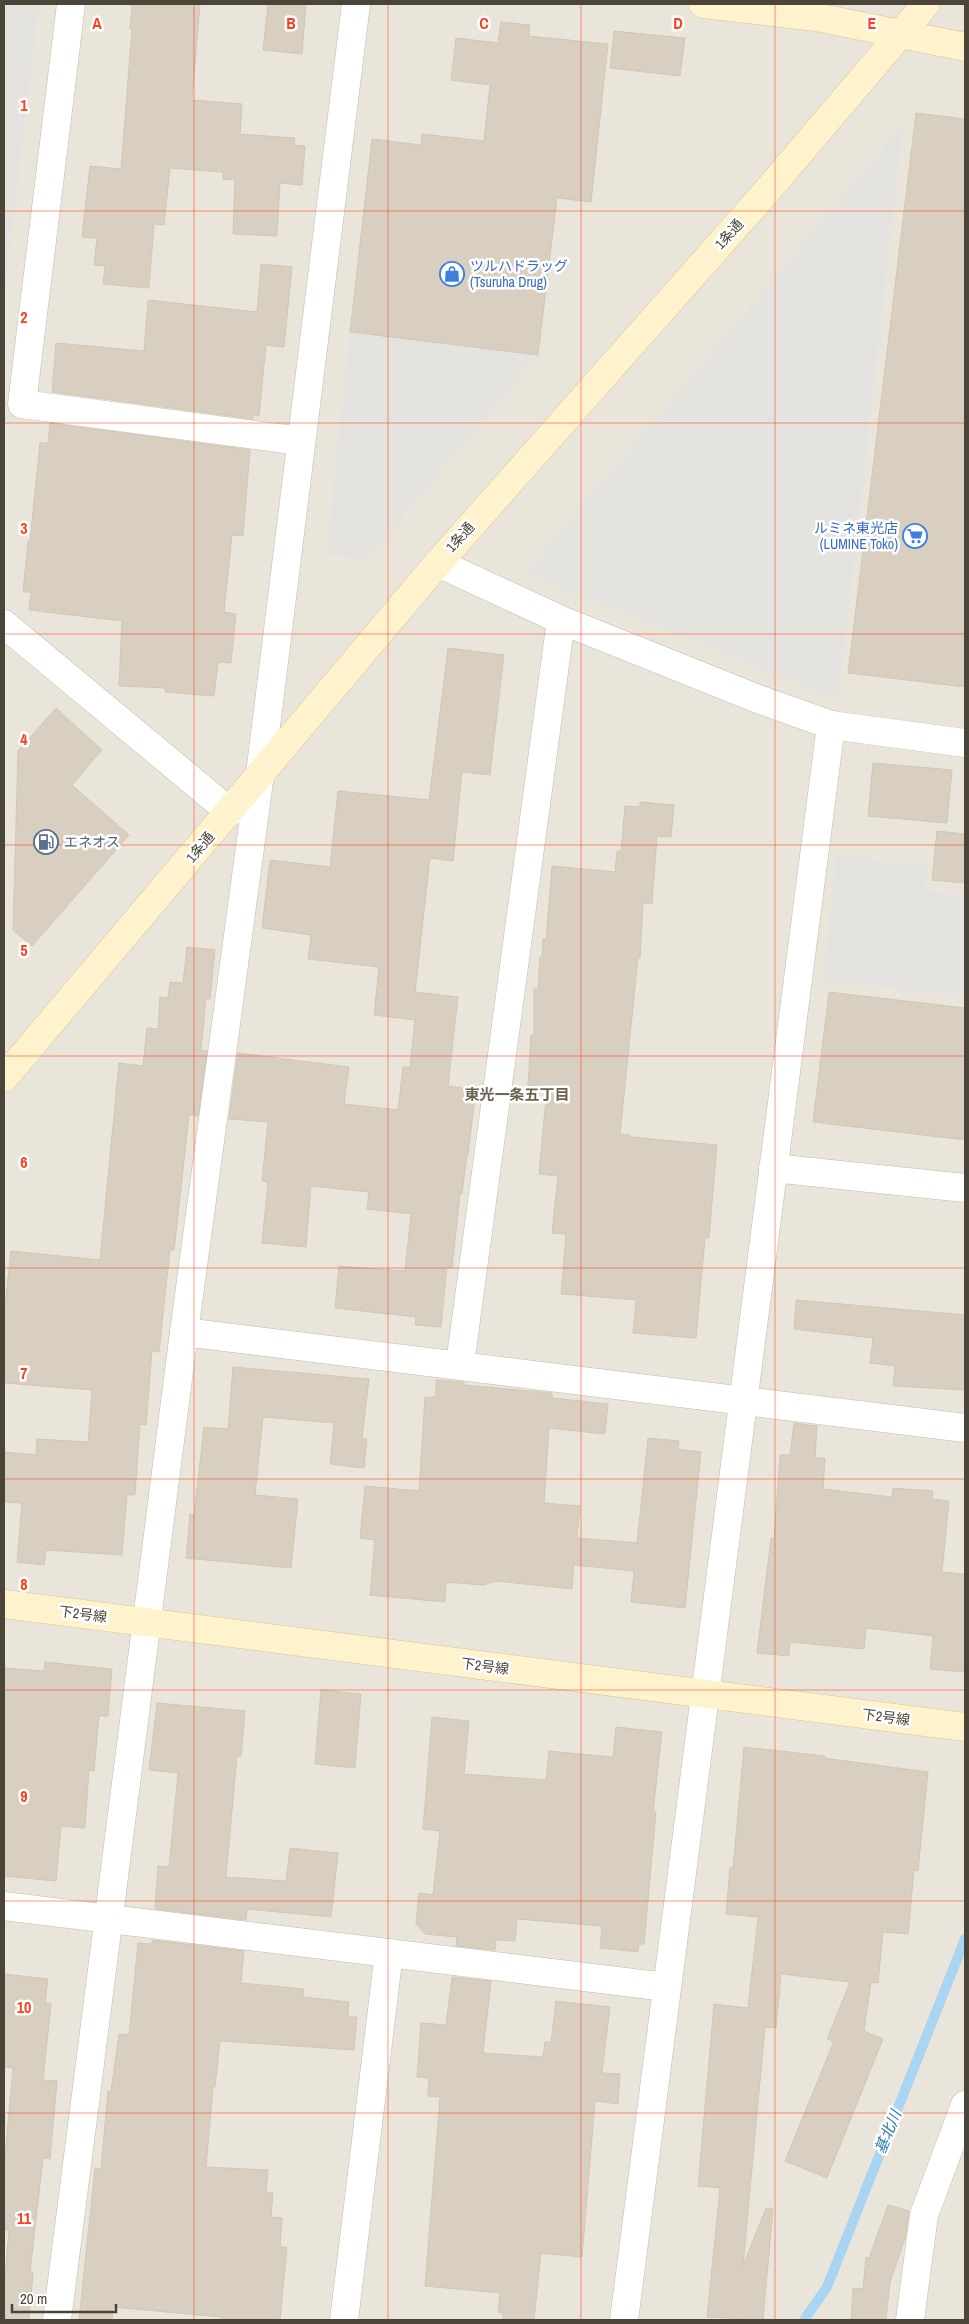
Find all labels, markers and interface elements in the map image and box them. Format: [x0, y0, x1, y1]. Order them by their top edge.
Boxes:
text: A [92, 12, 102, 34]
text: B [286, 12, 296, 34]
text: C [479, 12, 489, 34]
text: D [673, 12, 683, 34]
text: E [868, 12, 877, 34]
text: 1 [20, 94, 28, 116]
street label: 1条通 [711, 215, 747, 253]
place label: ツルハドラッグ (Tsuruha Drug) [470, 257, 568, 291]
shop icon: ツルハドラッグ (Tsuruha Drug) [439, 261, 465, 287]
text: 2 [20, 306, 28, 328]
text: 3 [20, 517, 28, 539]
street label: 1条通 [442, 518, 478, 556]
place label: ルミネ東光店 (LUMINE Toko) [814, 519, 898, 553]
supermarket icon: ルミネ東光店 (LUMINE Toko) [902, 523, 928, 549]
text: 4 [20, 728, 28, 750]
street label: 1条通 [182, 828, 218, 866]
fuel station icon: エネオス [33, 829, 59, 855]
place label: エネオス [64, 833, 120, 851]
text: 5 [20, 939, 28, 961]
district label: 東光一条五丁目 [464, 1084, 570, 1105]
text: 6 [20, 1151, 28, 1173]
text: 7 [20, 1362, 28, 1384]
text: 8 [20, 1573, 28, 1595]
street label: 下2号線 [58, 1602, 108, 1626]
street label: 下2号線 [460, 1654, 510, 1678]
street label: 下2号線 [861, 1705, 911, 1729]
text: 9 [20, 1785, 28, 1807]
text: 10 [17, 1996, 31, 2018]
water label: 基北川 [869, 2105, 906, 2157]
text: 11 [17, 2207, 32, 2229]
scale bar [12, 2282, 116, 2314]
text: 20 m [20, 2288, 47, 2309]

